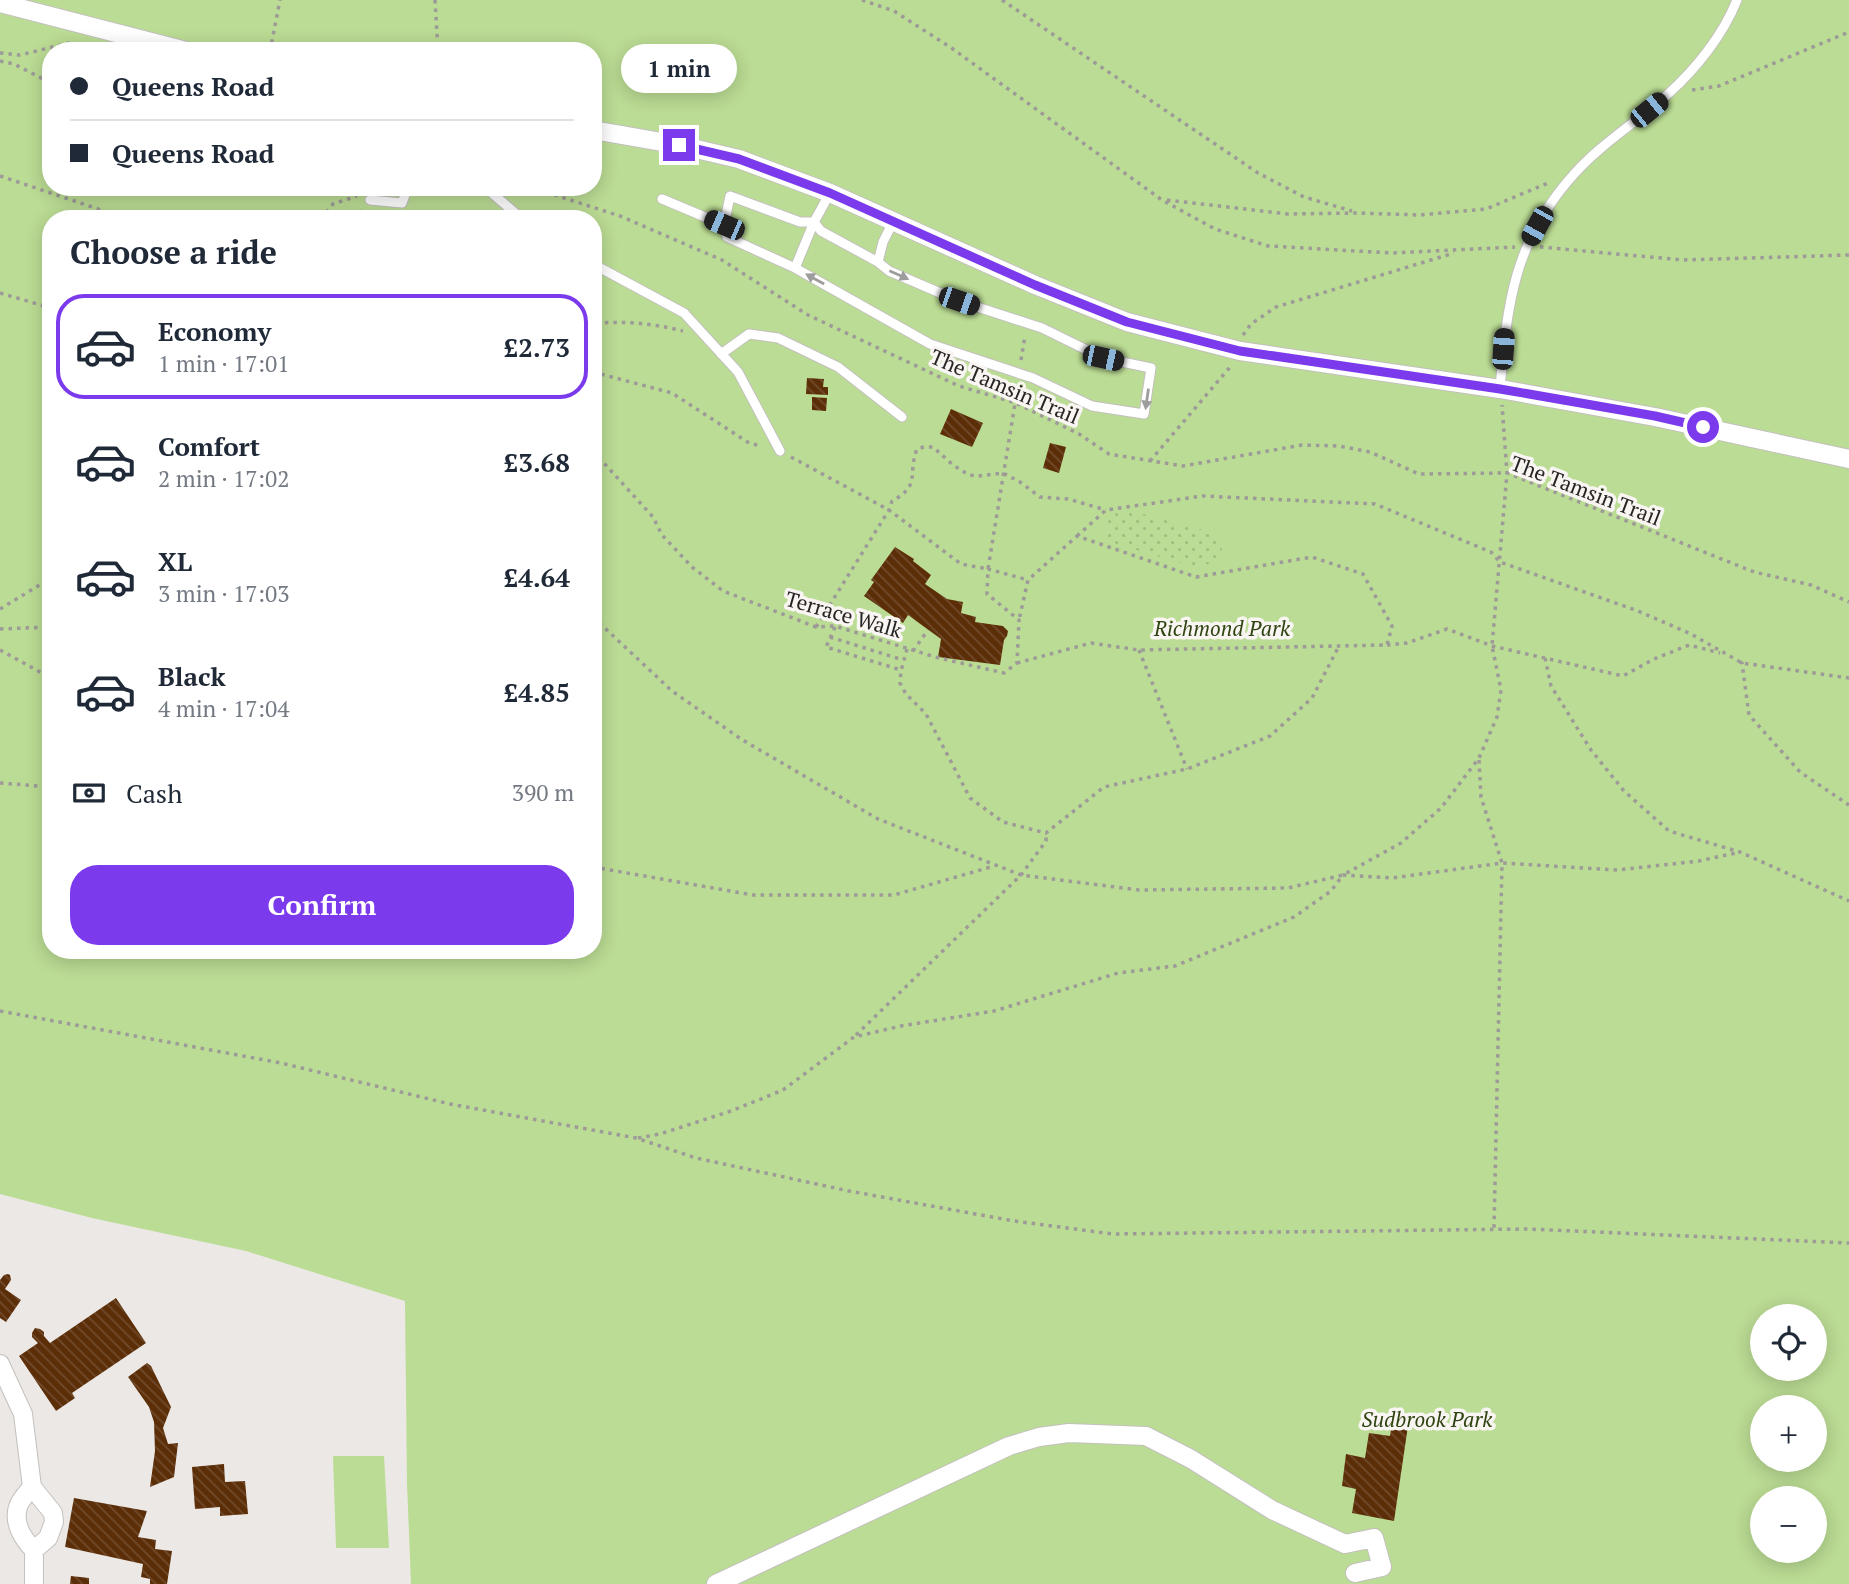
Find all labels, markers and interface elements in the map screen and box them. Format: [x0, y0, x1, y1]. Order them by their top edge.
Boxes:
callout: 1 min [621, 44, 737, 92]
text: 1 min [648, 53, 710, 84]
text: Queens Road [112, 69, 274, 103]
car [1627, 89, 1672, 131]
route end [663, 129, 695, 161]
text: Queens Road [112, 136, 274, 170]
car [1518, 203, 1557, 249]
car [701, 207, 748, 243]
text: Choose a ride [70, 231, 277, 273]
one-way arrow [889, 269, 909, 281]
one-way arrow [805, 273, 825, 285]
car [936, 284, 983, 318]
text: Economy [158, 314, 271, 348]
icon: car [74, 315, 137, 378]
car [1492, 327, 1515, 371]
text: £2.73 [504, 330, 570, 364]
street label: The Tamsin Trail [926, 342, 1084, 430]
car [1081, 343, 1126, 373]
text: 1 min · 17:01 [158, 348, 290, 379]
one-way arrow [1141, 388, 1152, 410]
route start [1687, 411, 1719, 443]
text: Comfort [158, 429, 260, 463]
icon: car [74, 430, 137, 493]
text: £3.68 [504, 445, 570, 479]
street label: The Tamsin Trail [1507, 448, 1665, 532]
text: 2 min · 17:02 [158, 463, 290, 494]
text: XL [158, 544, 192, 578]
icon: car [74, 545, 137, 608]
text: £4.64 [504, 560, 570, 594]
text: 3 min · 17:03 [158, 578, 290, 609]
street label: Terrace Walk [782, 584, 906, 644]
park label: Richmond Park [1153, 614, 1291, 642]
text: Black [158, 659, 226, 693]
icon: car [74, 660, 137, 723]
text: £4.85 [504, 675, 570, 709]
text: 4 min · 17:04 [158, 693, 290, 724]
icon: cash [70, 774, 108, 812]
text: Cash [126, 776, 182, 810]
text: 390 m [512, 777, 574, 808]
button: Confirm [70, 865, 574, 945]
map controls [1750, 1304, 1827, 1563]
button: locate [1750, 1304, 1827, 1381]
button: + [1750, 1395, 1827, 1472]
park label: Sudbrook Park [1362, 1405, 1493, 1433]
button: − [1750, 1486, 1827, 1563]

